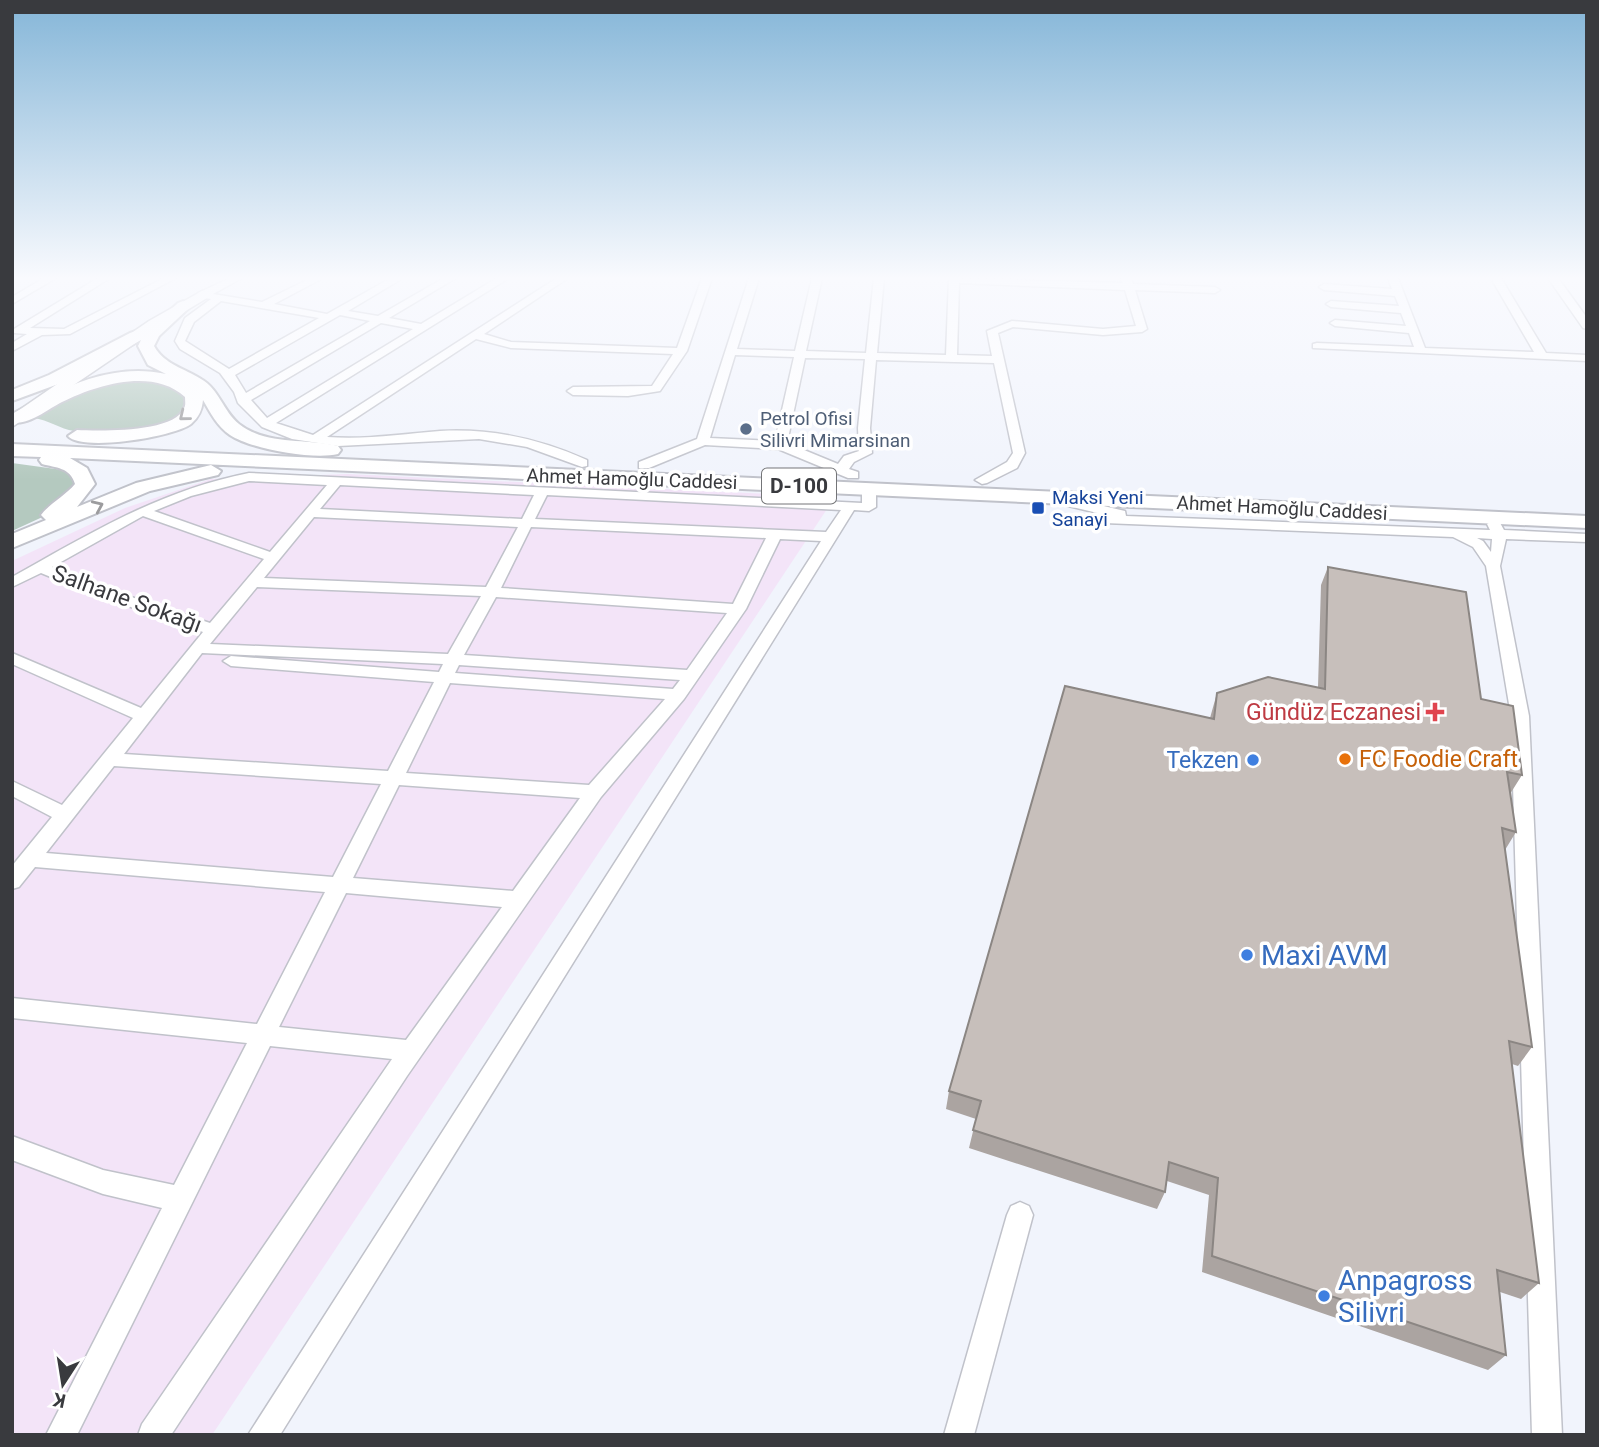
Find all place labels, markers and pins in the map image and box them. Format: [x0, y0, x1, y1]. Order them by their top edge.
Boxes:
place label: Petrol Ofisi Silivri Mimarsinan [760, 407, 911, 452]
marker: Petrol Ofisi Silivri Mimarsinan [738, 421, 754, 437]
place label: Maksi Yeni Sanayi [1052, 486, 1144, 531]
marker: Maksi Yeni Sanayi [1030, 500, 1046, 516]
place label: Gündüz Eczanesi [1246, 699, 1421, 726]
marker: Gündüz Eczanesi [1427, 704, 1443, 720]
place label: FC Foodie Craft [1359, 746, 1518, 773]
place label: Tekzen [1166, 747, 1239, 774]
marker: FC Foodie Craft [1337, 751, 1353, 767]
marker: Tekzen [1245, 752, 1261, 768]
place label: Maxi AVM [1261, 939, 1388, 972]
marker: Maxi AVM [1239, 947, 1255, 963]
place label: Anpagross Silivri [1338, 1264, 1473, 1329]
marker: Anpagross Silivri [1316, 1288, 1332, 1304]

